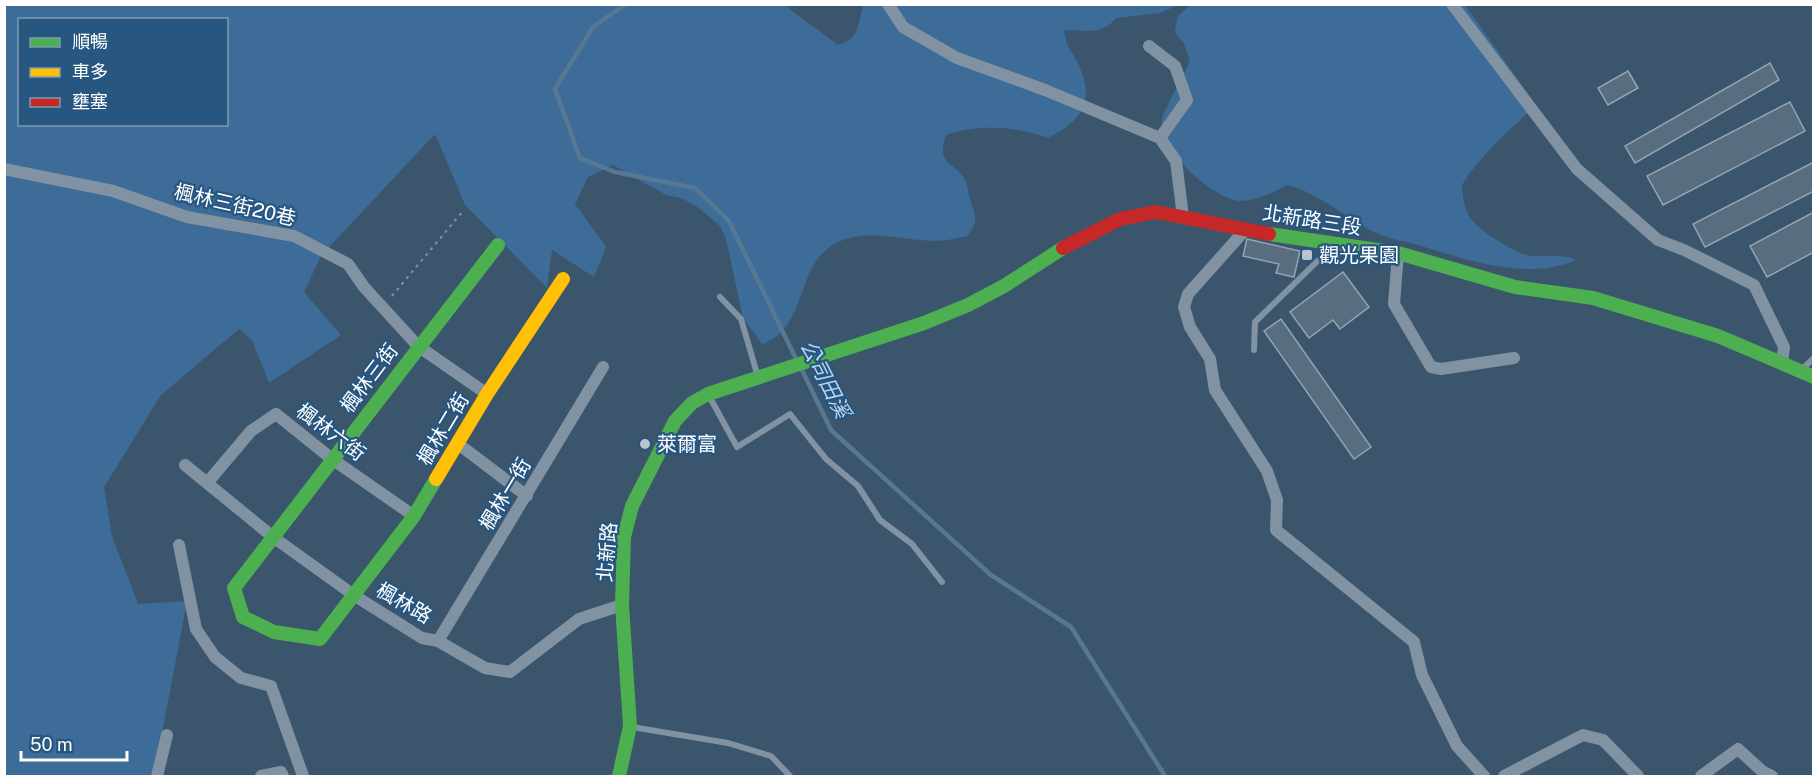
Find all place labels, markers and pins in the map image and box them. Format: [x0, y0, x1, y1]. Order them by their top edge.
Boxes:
place label: 觀光果園 [1319, 243, 1399, 267]
marker: 觀光果園 [1300, 248, 1314, 262]
place label: 萊爾富 [657, 432, 717, 456]
marker: 萊爾富 [638, 437, 652, 451]

